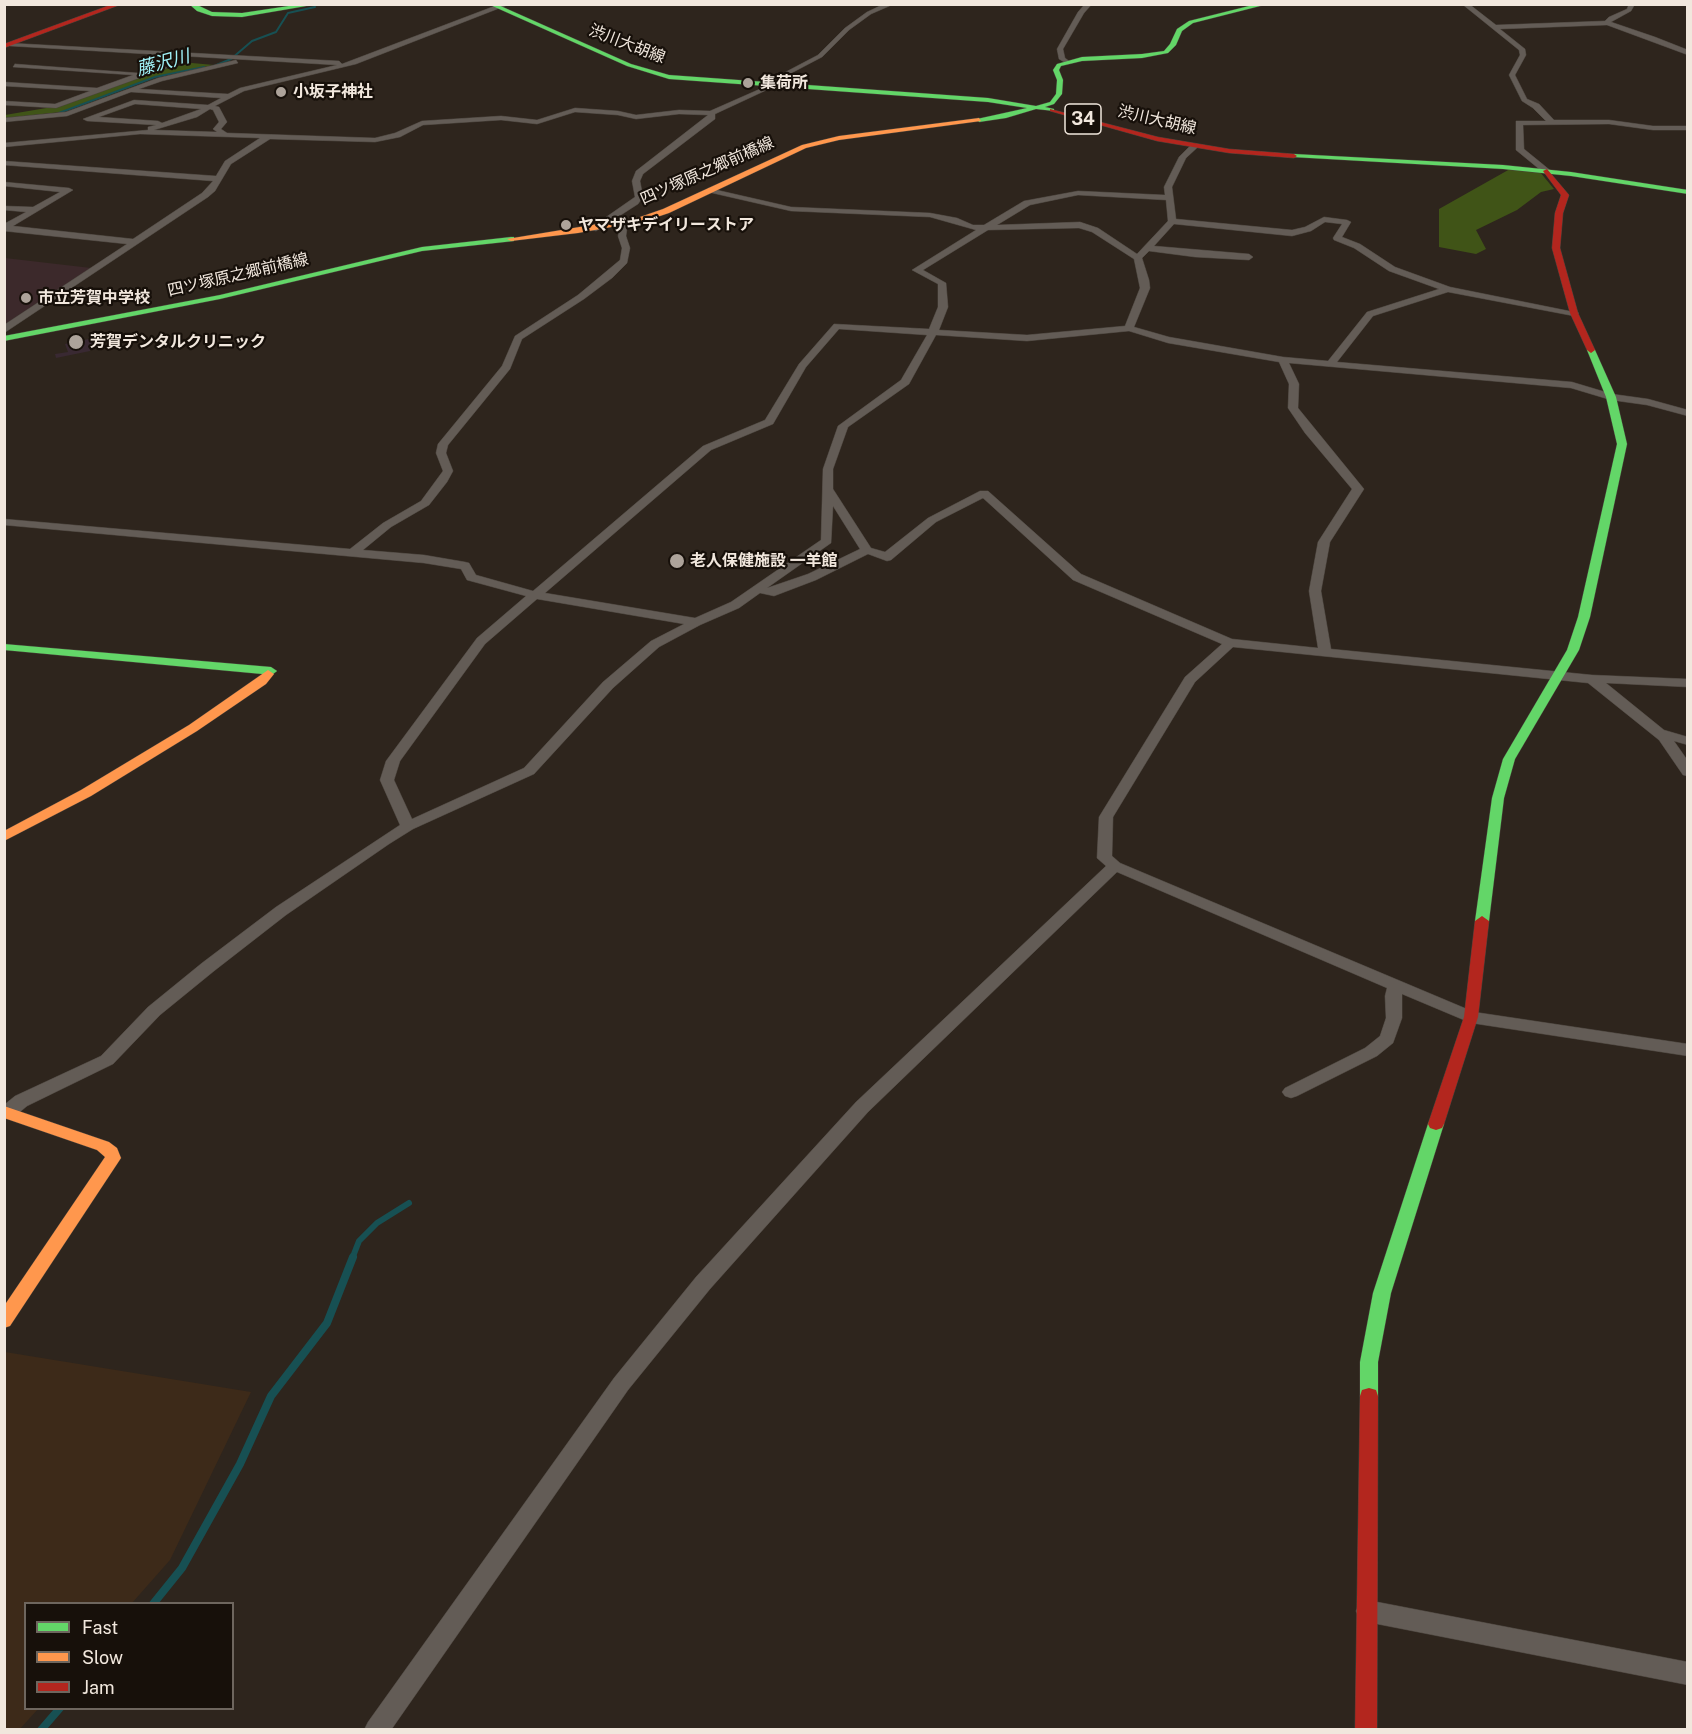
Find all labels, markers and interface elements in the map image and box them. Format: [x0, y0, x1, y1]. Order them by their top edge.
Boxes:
street label: 渋川大胡線 [586, 21, 668, 67]
water label: 藤沢川 [134, 46, 192, 80]
place label: 集荷所 [760, 73, 808, 93]
marker: 集荷所 [741, 76, 755, 90]
place label: 小坂子神社 [293, 82, 373, 102]
marker: 小坂子神社 [274, 85, 288, 99]
street label: 渋川大胡線 [1116, 102, 1198, 138]
road number: 34 [1065, 104, 1101, 134]
street label: 四ツ塚原之郷前橋線 [637, 133, 777, 209]
place label: ヤマザキデイリーストア [578, 215, 754, 235]
marker: ヤマザキデイリーストア [559, 218, 573, 232]
street label: 四ツ塚原之郷前橋線 [166, 249, 310, 301]
place label: 市立芳賀中学校 [38, 288, 150, 308]
marker: 市立芳賀中学校 [19, 291, 33, 305]
place label: 芳賀デンタルクリニック [90, 332, 266, 352]
marker: 芳賀デンタルクリニック [67, 333, 85, 351]
place label: 老人保健施設 一羊館 [690, 551, 838, 571]
marker: 老人保健施設 一羊館 [668, 552, 686, 570]
legend [24, 1602, 234, 1710]
text: Fast [82, 1617, 118, 1638]
text: Slow [82, 1647, 123, 1668]
text: Jam [82, 1677, 115, 1698]

